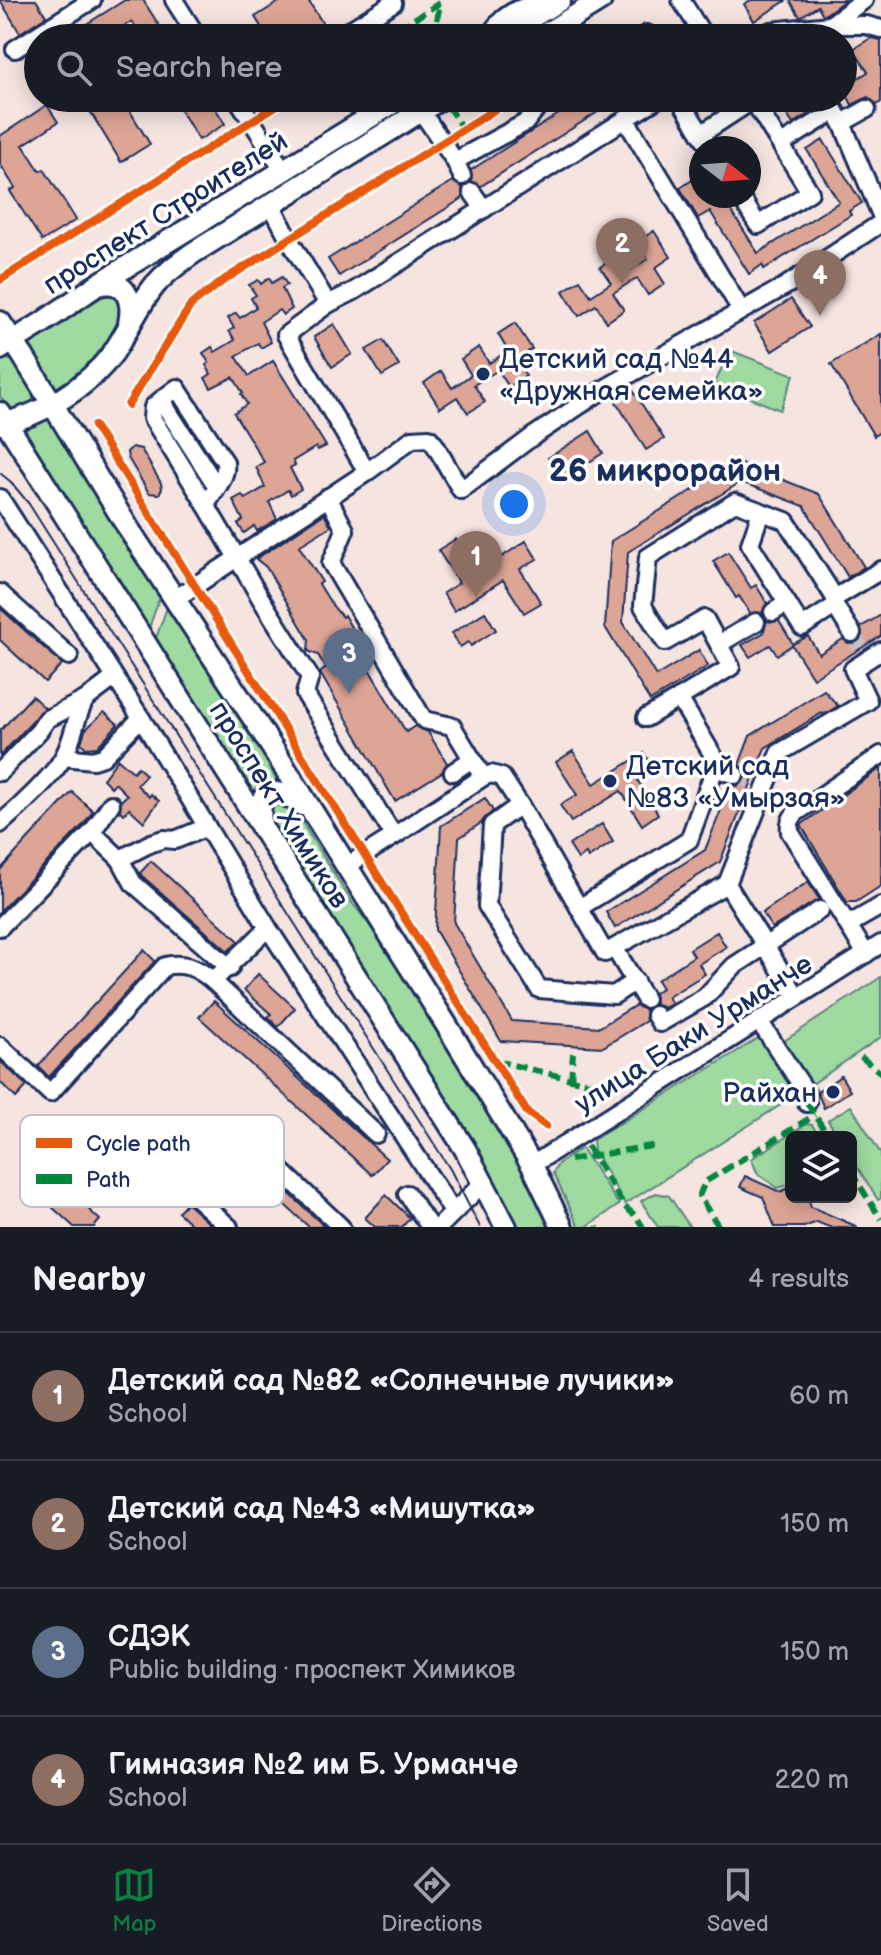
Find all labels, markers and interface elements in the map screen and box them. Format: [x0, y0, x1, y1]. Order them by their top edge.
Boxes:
search box [24, 24, 857, 112]
icon: search [52, 46, 96, 90]
text: Search here [116, 50, 282, 86]
street label: проспект Строителей [38, 125, 294, 302]
north arrow [689, 136, 761, 208]
pin: 2 [596, 218, 648, 284]
pin: 4 [794, 250, 846, 316]
place label: Детский сад №44 «Дружная семейка» [499, 343, 763, 408]
marker: Детский сад №44 «Дружная семейка» [474, 365, 492, 383]
district label: 26 микрорайон [549, 452, 781, 491]
your location [494, 484, 534, 524]
pin: 1 [450, 531, 502, 597]
pin: 3 [323, 628, 375, 694]
street label: проспект Химиков [202, 695, 356, 915]
place label: Детский сад №83 «Умырзая» [626, 750, 845, 815]
marker: Детский сад №83 «Умырзая» [601, 772, 619, 790]
street label: улица Баки Урманче [569, 948, 819, 1121]
place label: Райхан [722, 1077, 817, 1110]
marker: Райхан [824, 1083, 842, 1101]
legend [20, 1115, 284, 1207]
text: Cycle path [86, 1131, 191, 1158]
map controls [785, 1131, 857, 1203]
button: layers [785, 1131, 857, 1203]
text: Path [86, 1167, 130, 1194]
text: Nearby [32, 1259, 146, 1300]
text: 4 results [748, 1264, 849, 1295]
text: Детский сад №82 «Солнечные лучики» [108, 1363, 675, 1399]
text: 1 [53, 1381, 63, 1412]
text: 60 m [789, 1381, 849, 1412]
text: School [108, 1399, 187, 1430]
text: Детский сад №43 «Мишутка» [108, 1491, 536, 1527]
text: 2 [50, 1509, 66, 1540]
text: 150 m [780, 1509, 849, 1540]
text: School [108, 1527, 187, 1558]
text: СДЭК [108, 1619, 190, 1655]
text: 3 [50, 1637, 66, 1668]
text: 150 m [780, 1637, 849, 1668]
text: Public building · проспект Химиков [108, 1655, 515, 1686]
text: Гимназия №2 им Б. Урманче [108, 1747, 518, 1783]
text: 4 [50, 1765, 66, 1796]
text: 220 m [775, 1765, 849, 1796]
text: School [108, 1783, 187, 1814]
tab: Map [112, 1863, 157, 1938]
tab: Directions [381, 1863, 482, 1938]
tab: Saved [707, 1863, 769, 1938]

